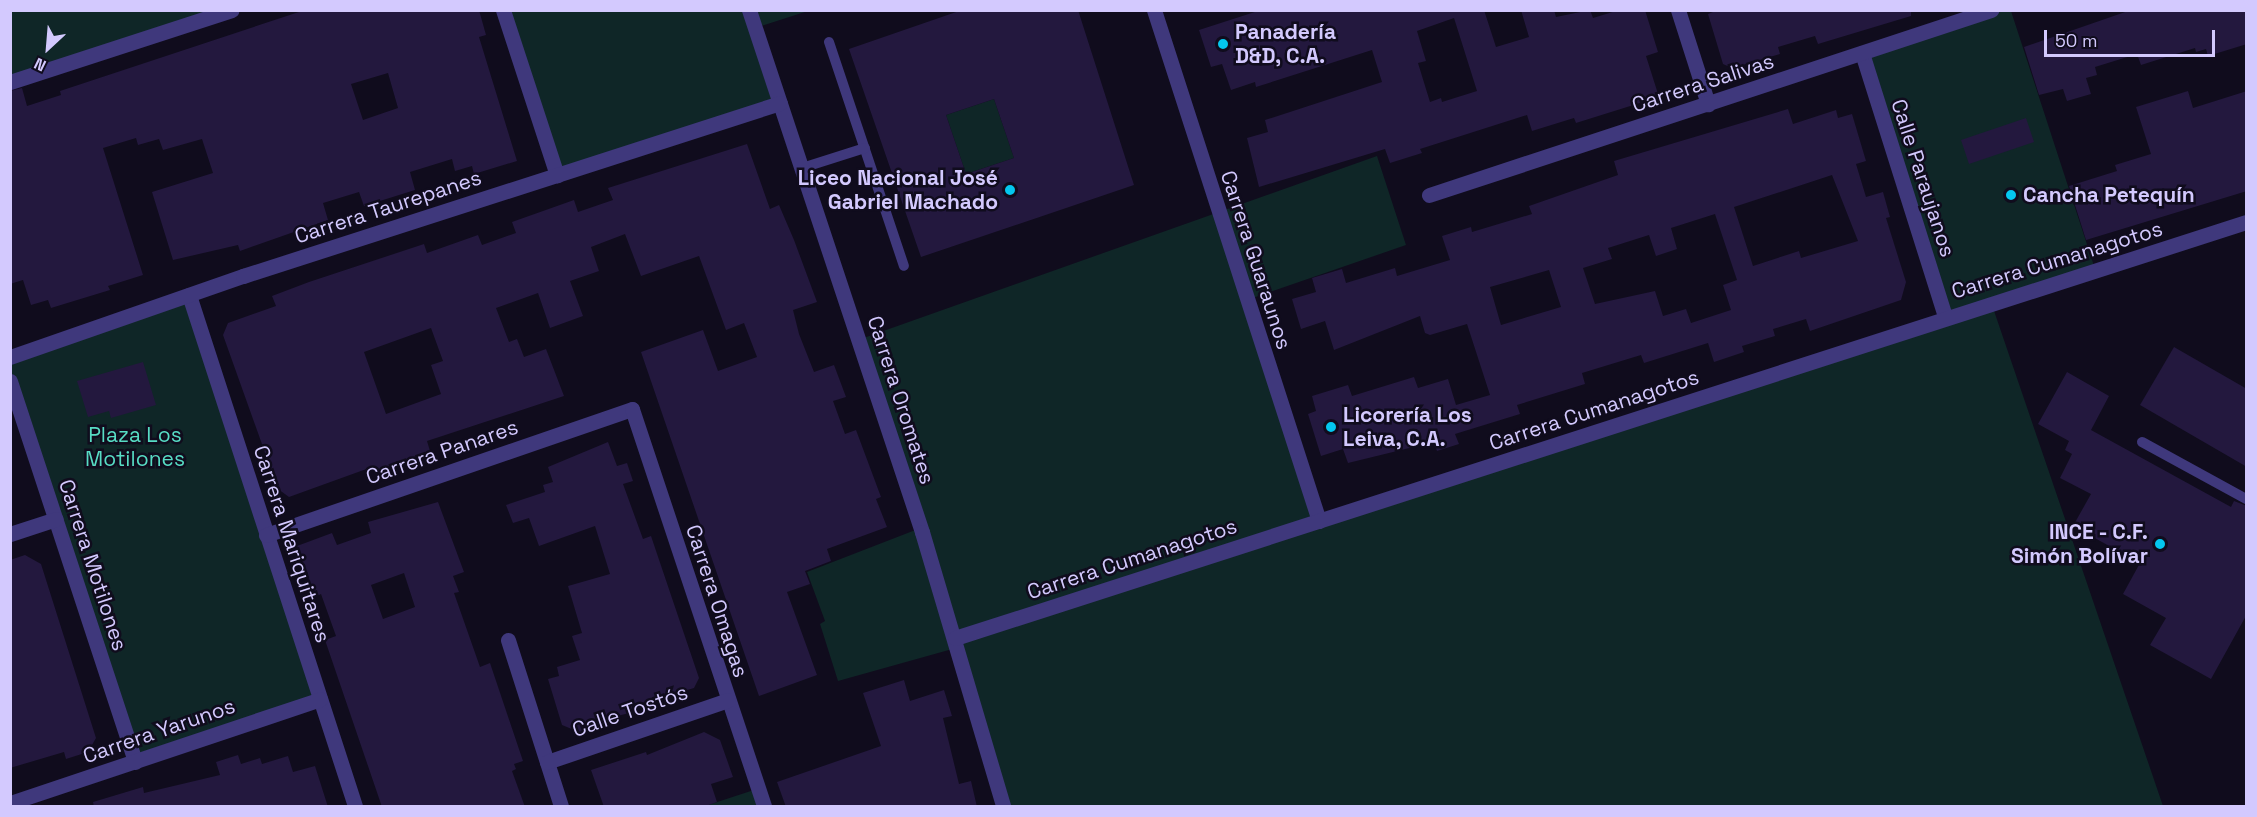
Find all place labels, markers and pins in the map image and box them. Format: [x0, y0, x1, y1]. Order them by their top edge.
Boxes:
place label: Panadería D&D, C.A. [1235, 19, 1336, 69]
marker: Panadería D&D, C.A. [1216, 37, 1230, 51]
place label: Liceo Nacional José Gabriel Machado [798, 165, 998, 215]
place label: Cancha Petequín [2023, 182, 2195, 208]
marker: Liceo Nacional José Gabriel Machado [1003, 183, 1017, 197]
marker: Cancha Petequín [2004, 188, 2018, 202]
place label: Licorería Los Leiva, C.A. [1343, 402, 1472, 452]
marker: Licorería Los Leiva, C.A. [1324, 420, 1338, 434]
place label: INCE - C.F. Simón Bolívar [2011, 519, 2148, 569]
marker: INCE - C.F. Simón Bolívar [2153, 537, 2167, 551]

